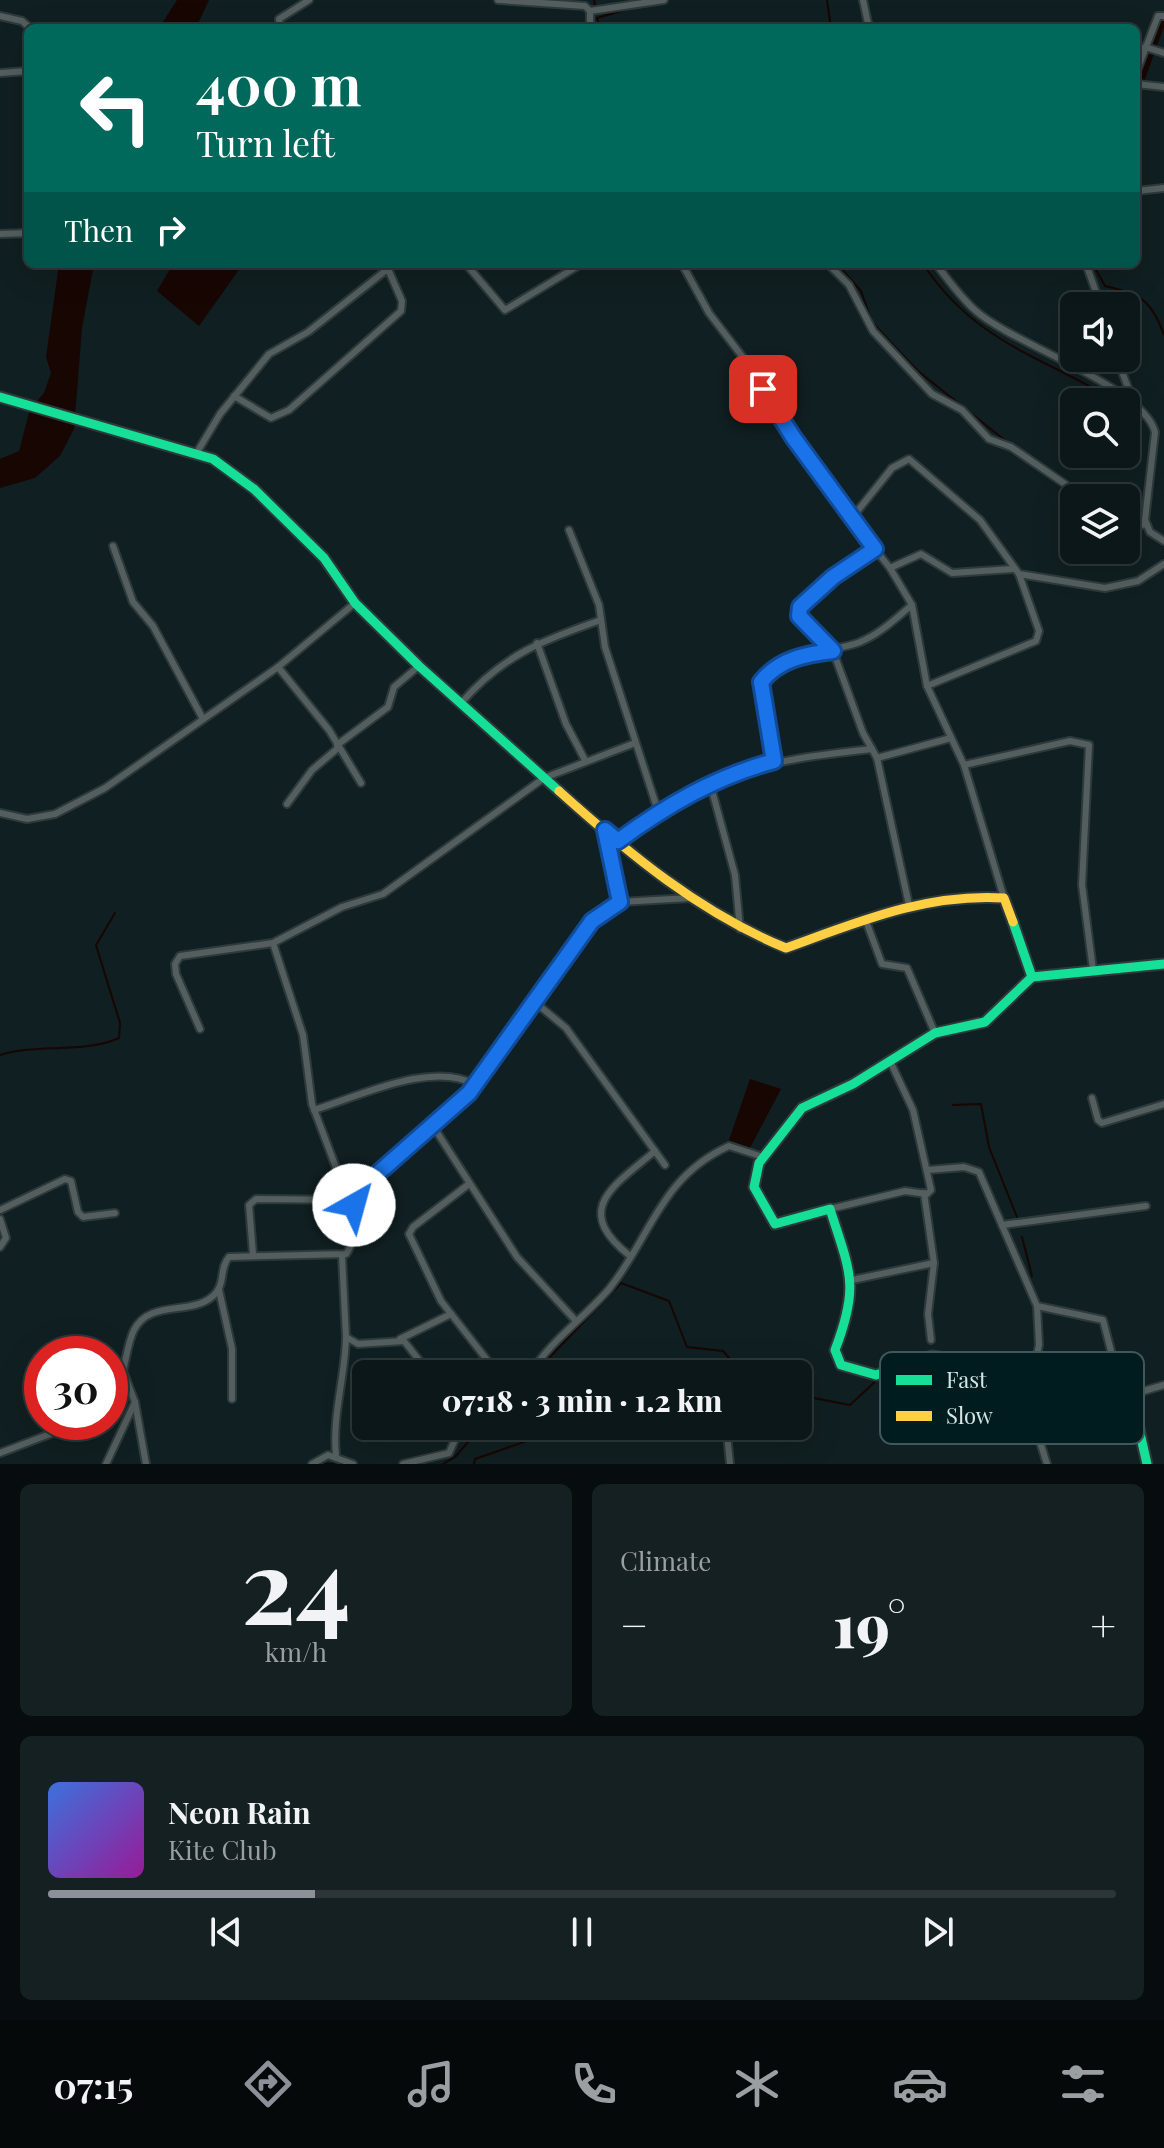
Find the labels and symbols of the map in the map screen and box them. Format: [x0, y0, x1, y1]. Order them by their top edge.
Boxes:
pin [729, 355, 797, 423]
position arrow [312, 1163, 396, 1247]
speed limit sign: 30 [24, 1336, 128, 1440]
legend [880, 1352, 1144, 1444]
text: Fast [946, 1364, 988, 1394]
text: Slow [946, 1400, 993, 1430]

